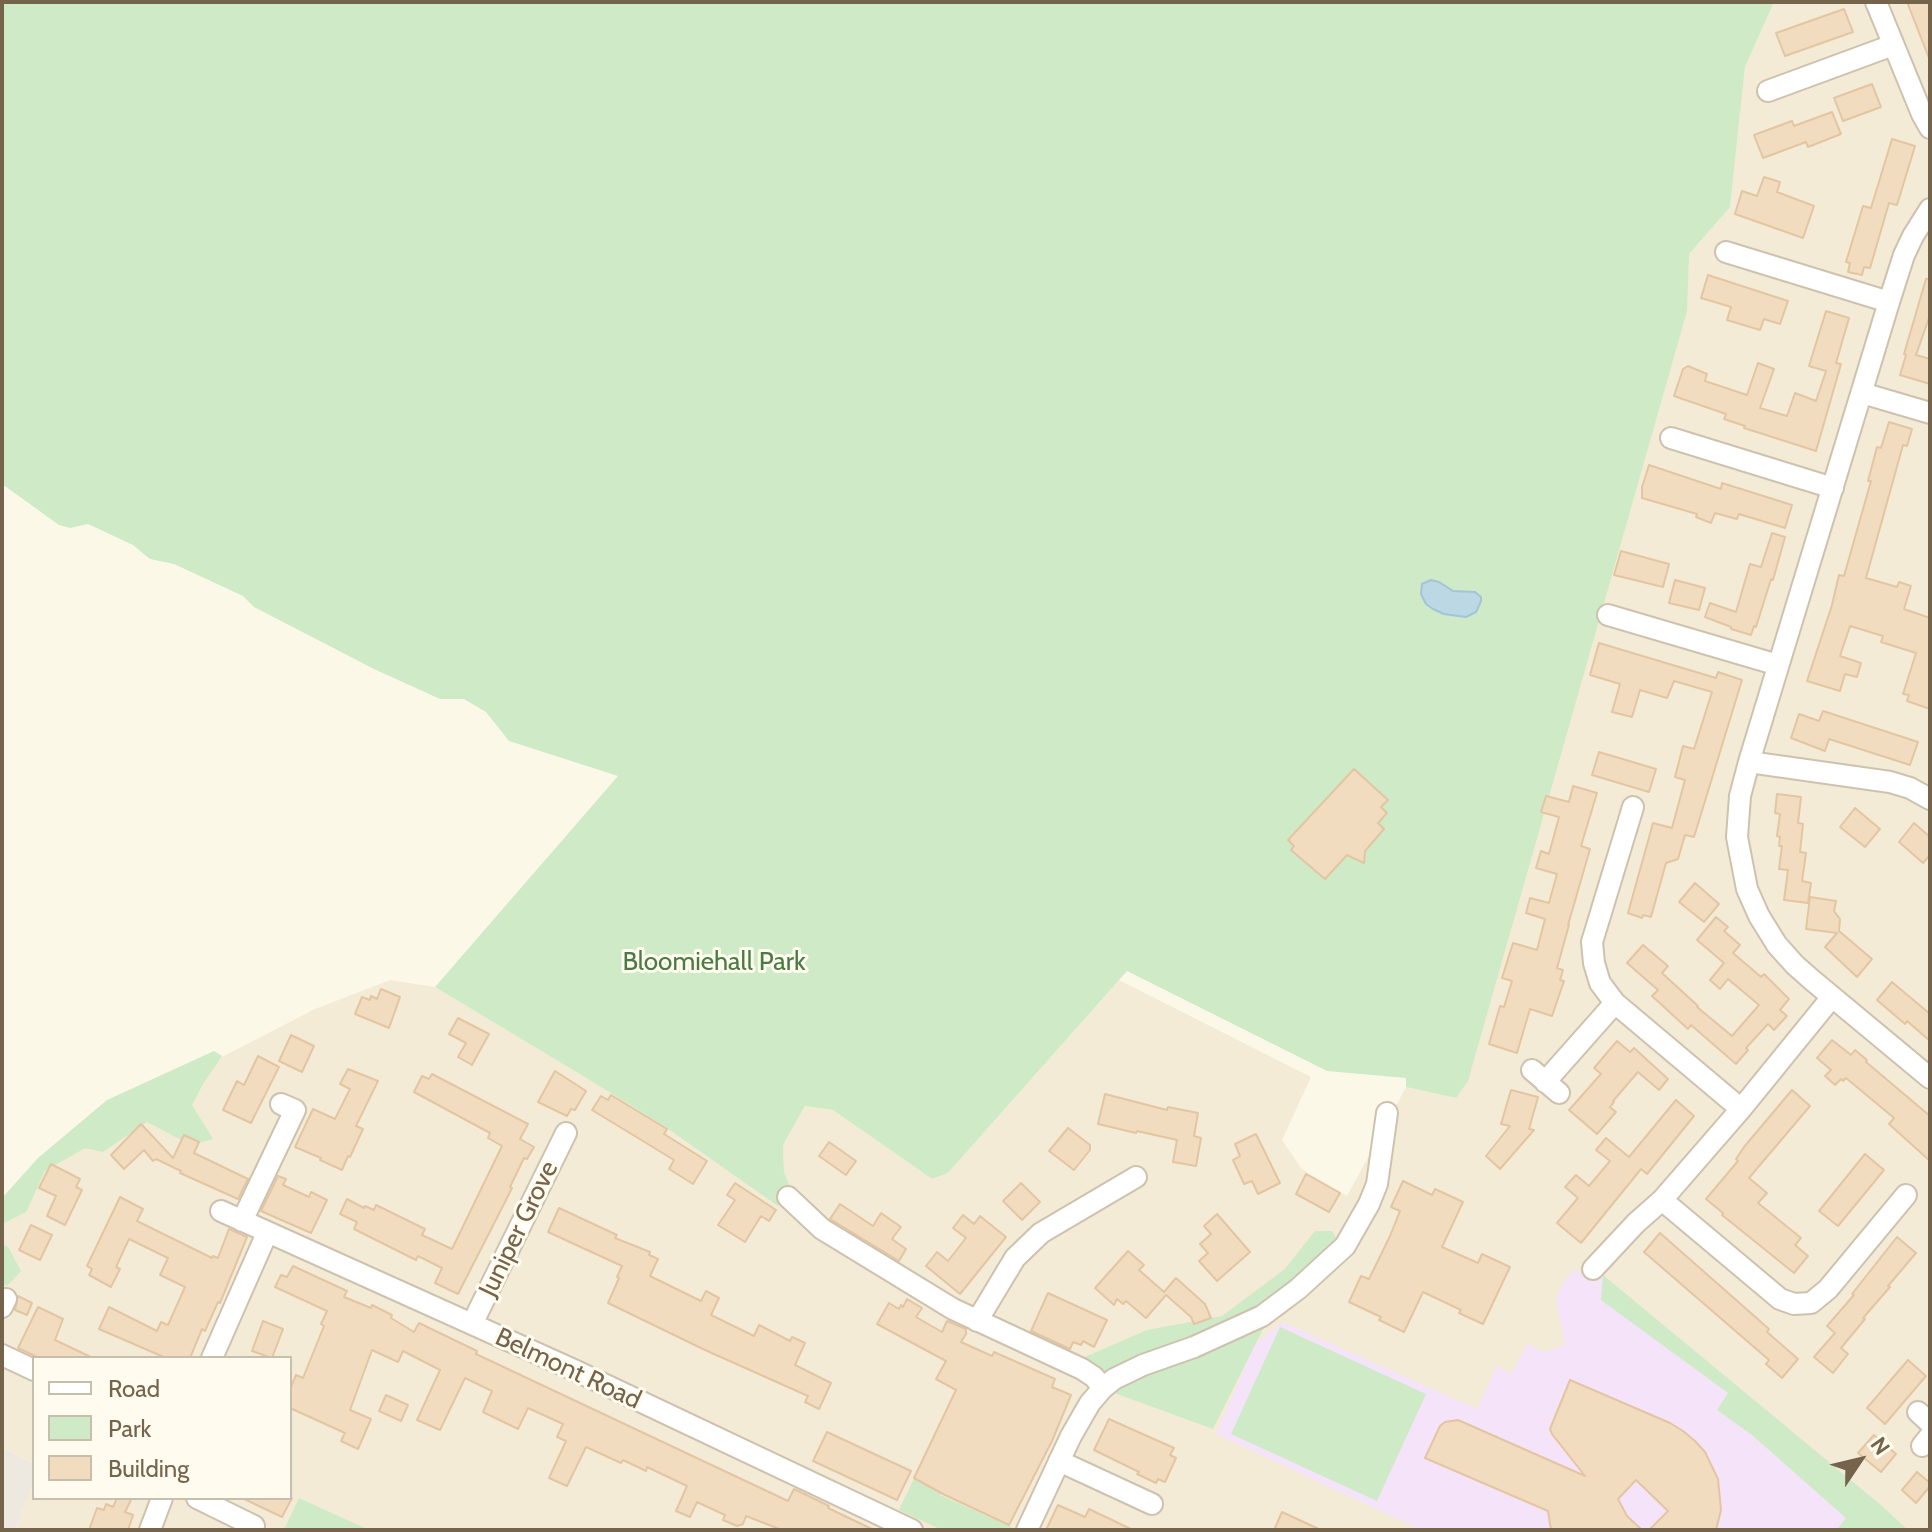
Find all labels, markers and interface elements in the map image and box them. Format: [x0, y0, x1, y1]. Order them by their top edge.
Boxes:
park label: Bloomiehall Park [622, 946, 806, 978]
street label: Juniper Grove [473, 1156, 565, 1302]
street label: Belmont Road [490, 1322, 646, 1416]
legend [32, 1356, 292, 1500]
text: Road [108, 1374, 160, 1403]
text: Park [108, 1414, 151, 1443]
north arrow [1820, 1420, 1900, 1500]
text: N [1865, 1432, 1896, 1460]
text: Building [108, 1454, 189, 1483]

